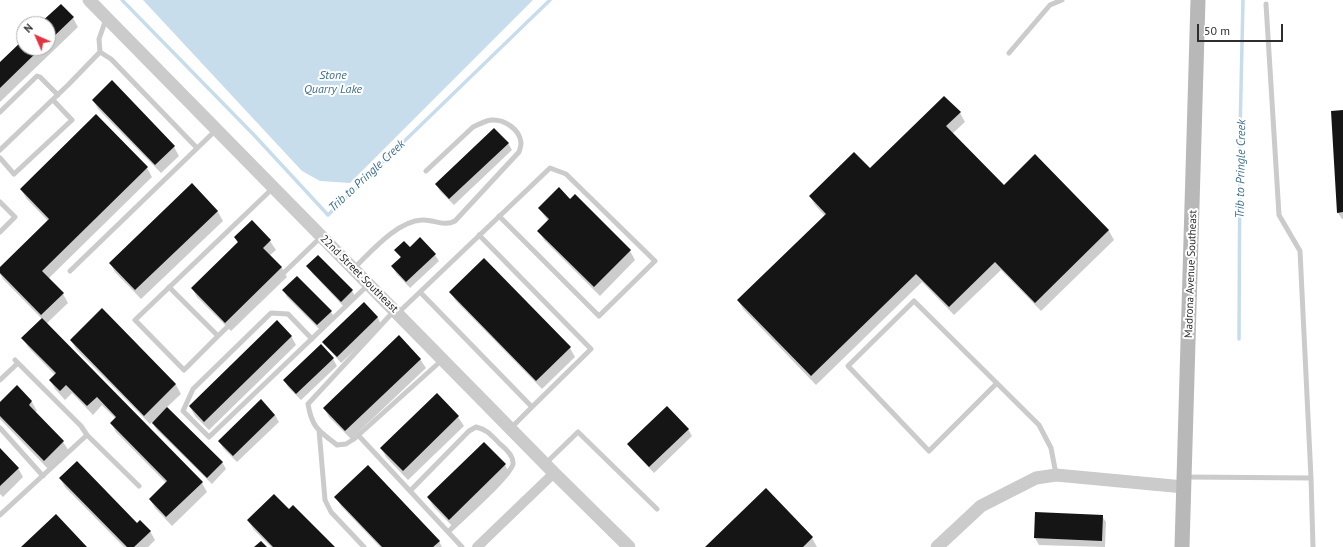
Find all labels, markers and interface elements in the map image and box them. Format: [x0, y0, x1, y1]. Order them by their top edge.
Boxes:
north arrow [16, 16, 56, 56]
scale bar [1199, 16, 1285, 42]
text: N [21, 21, 36, 36]
text: 50 m [1204, 23, 1230, 38]
water label: Stone Quarry Lake [304, 69, 362, 97]
water label: Trib to Pringle Creek [1233, 119, 1249, 219]
water label: Trib to Pringle Creek [326, 137, 408, 215]
street label: Madrona Avenue Southeast [1182, 210, 1200, 338]
street label: 22nd Street Southeast [317, 232, 401, 316]

